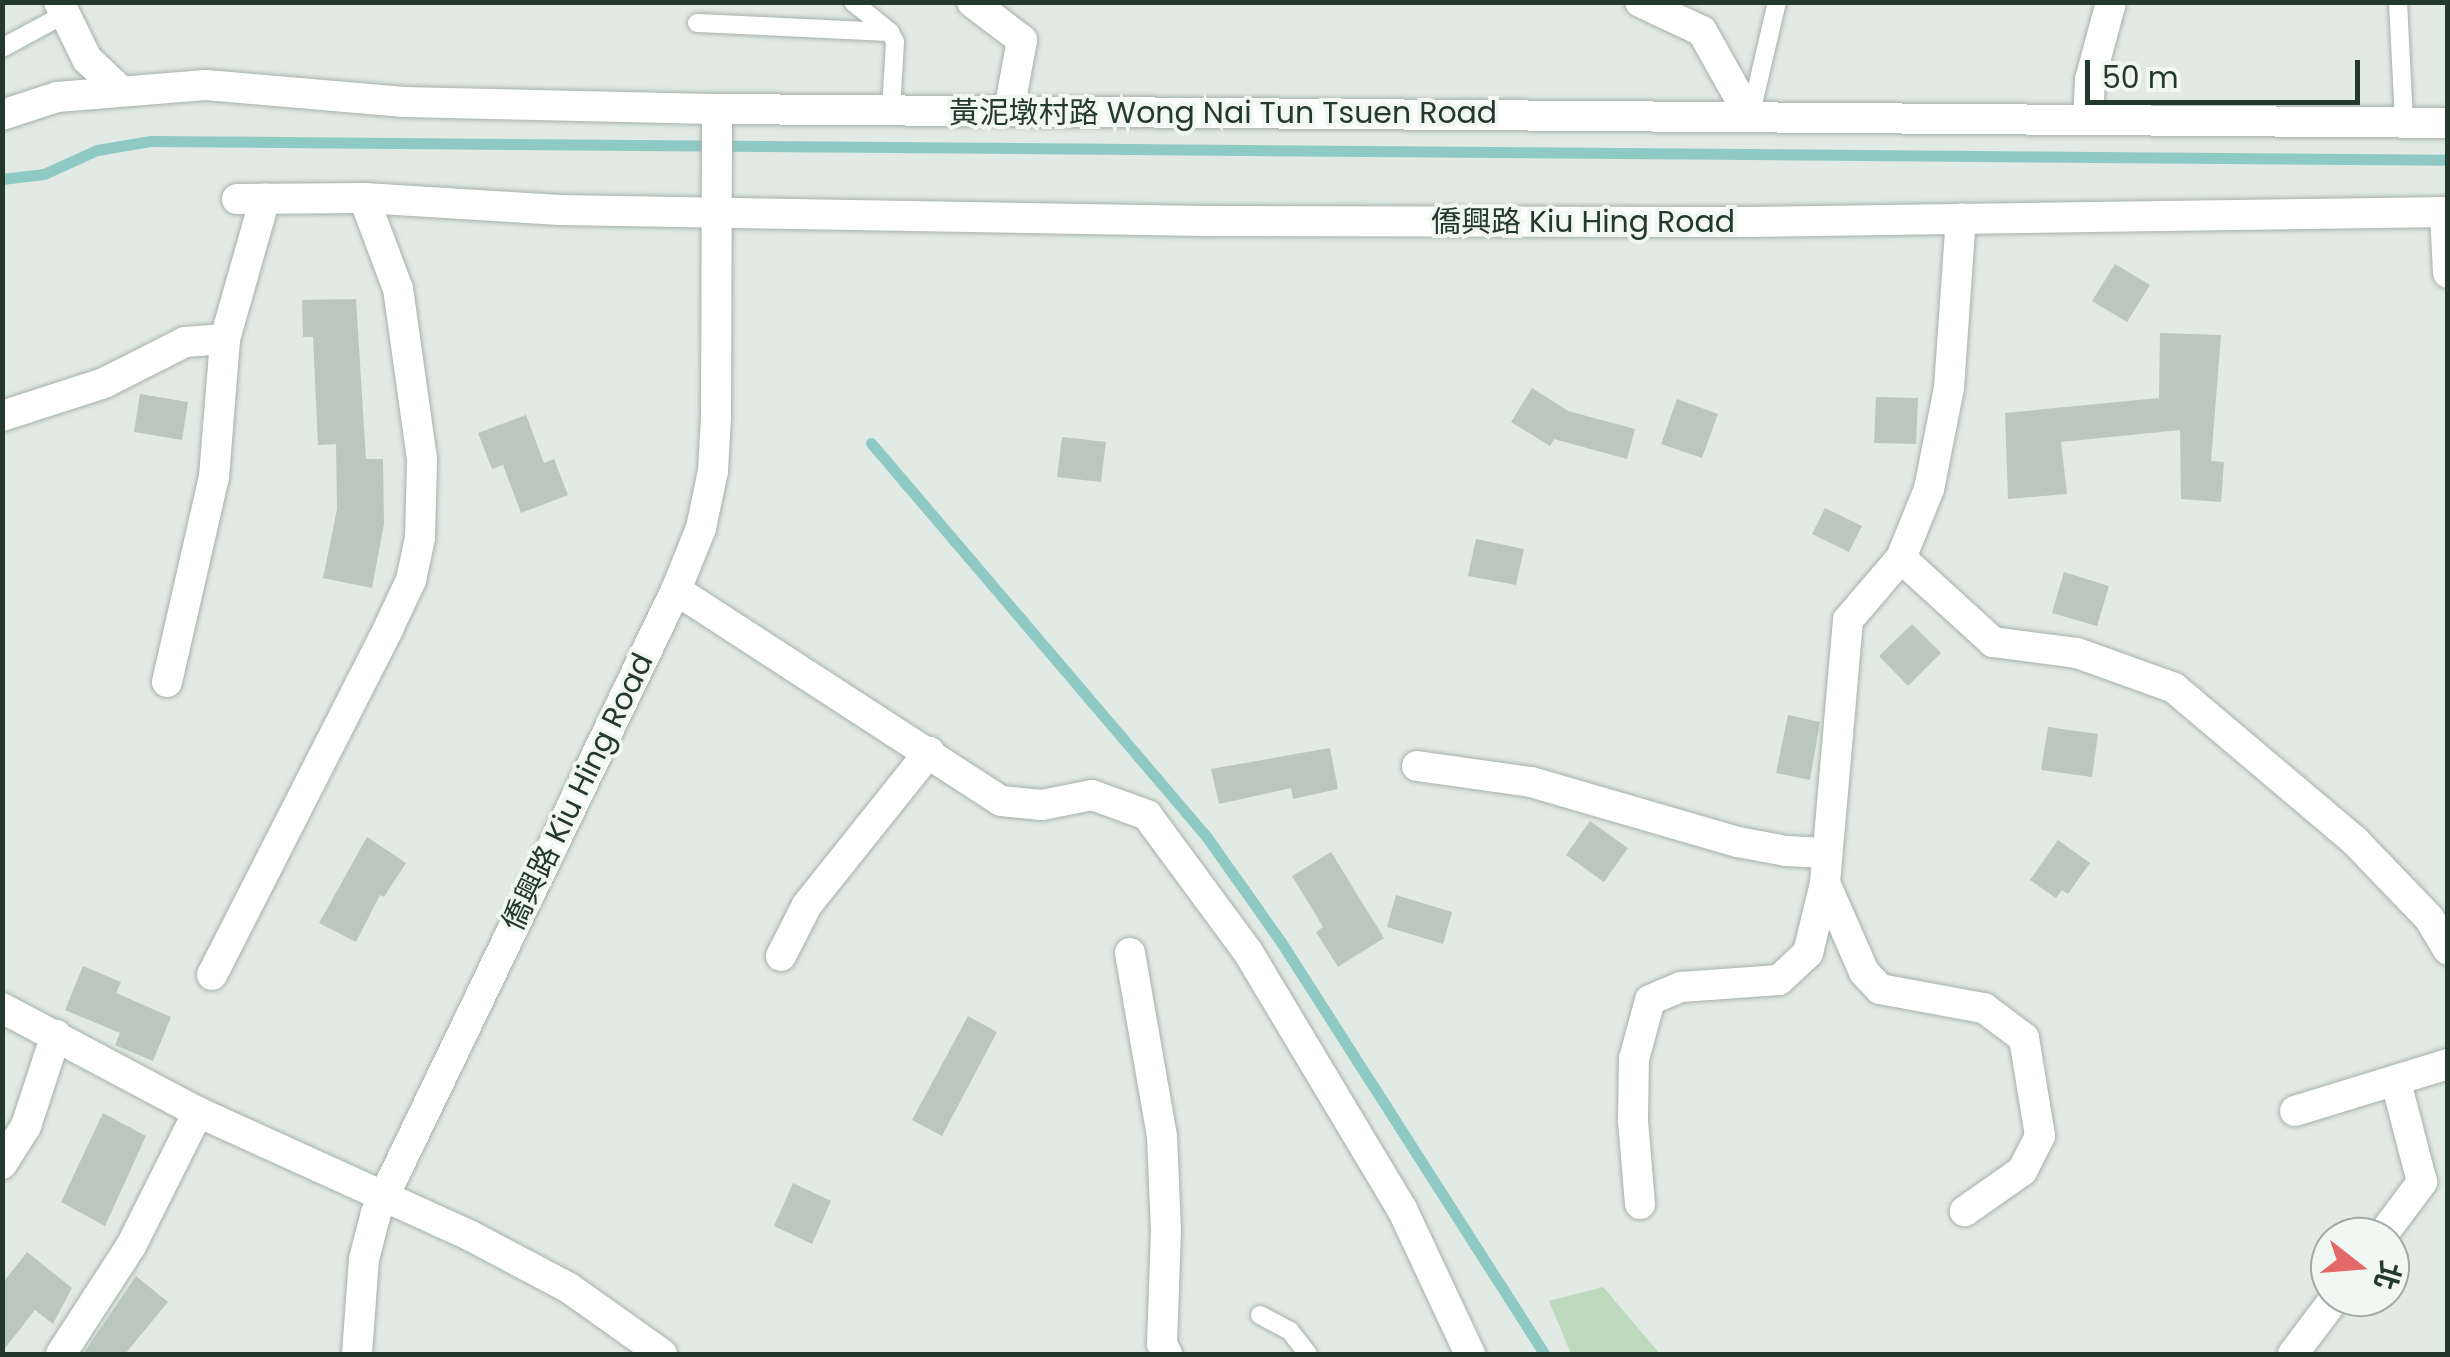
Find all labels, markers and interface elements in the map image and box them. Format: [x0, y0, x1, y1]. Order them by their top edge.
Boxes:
scale bar [2090, 40, 2365, 102]
text: 50 m [2102, 56, 2179, 99]
street label: 黃泥墩村路 Wong Nai Tun Tsuen Road [949, 95, 1497, 131]
street label: 僑興路 Kiu Hing Road [1431, 204, 1735, 240]
street label: 僑興路 Kiu Hing Road [495, 647, 661, 937]
north arrow [2310, 1217, 2410, 1317]
text: 北 [2365, 1256, 2410, 1294]

